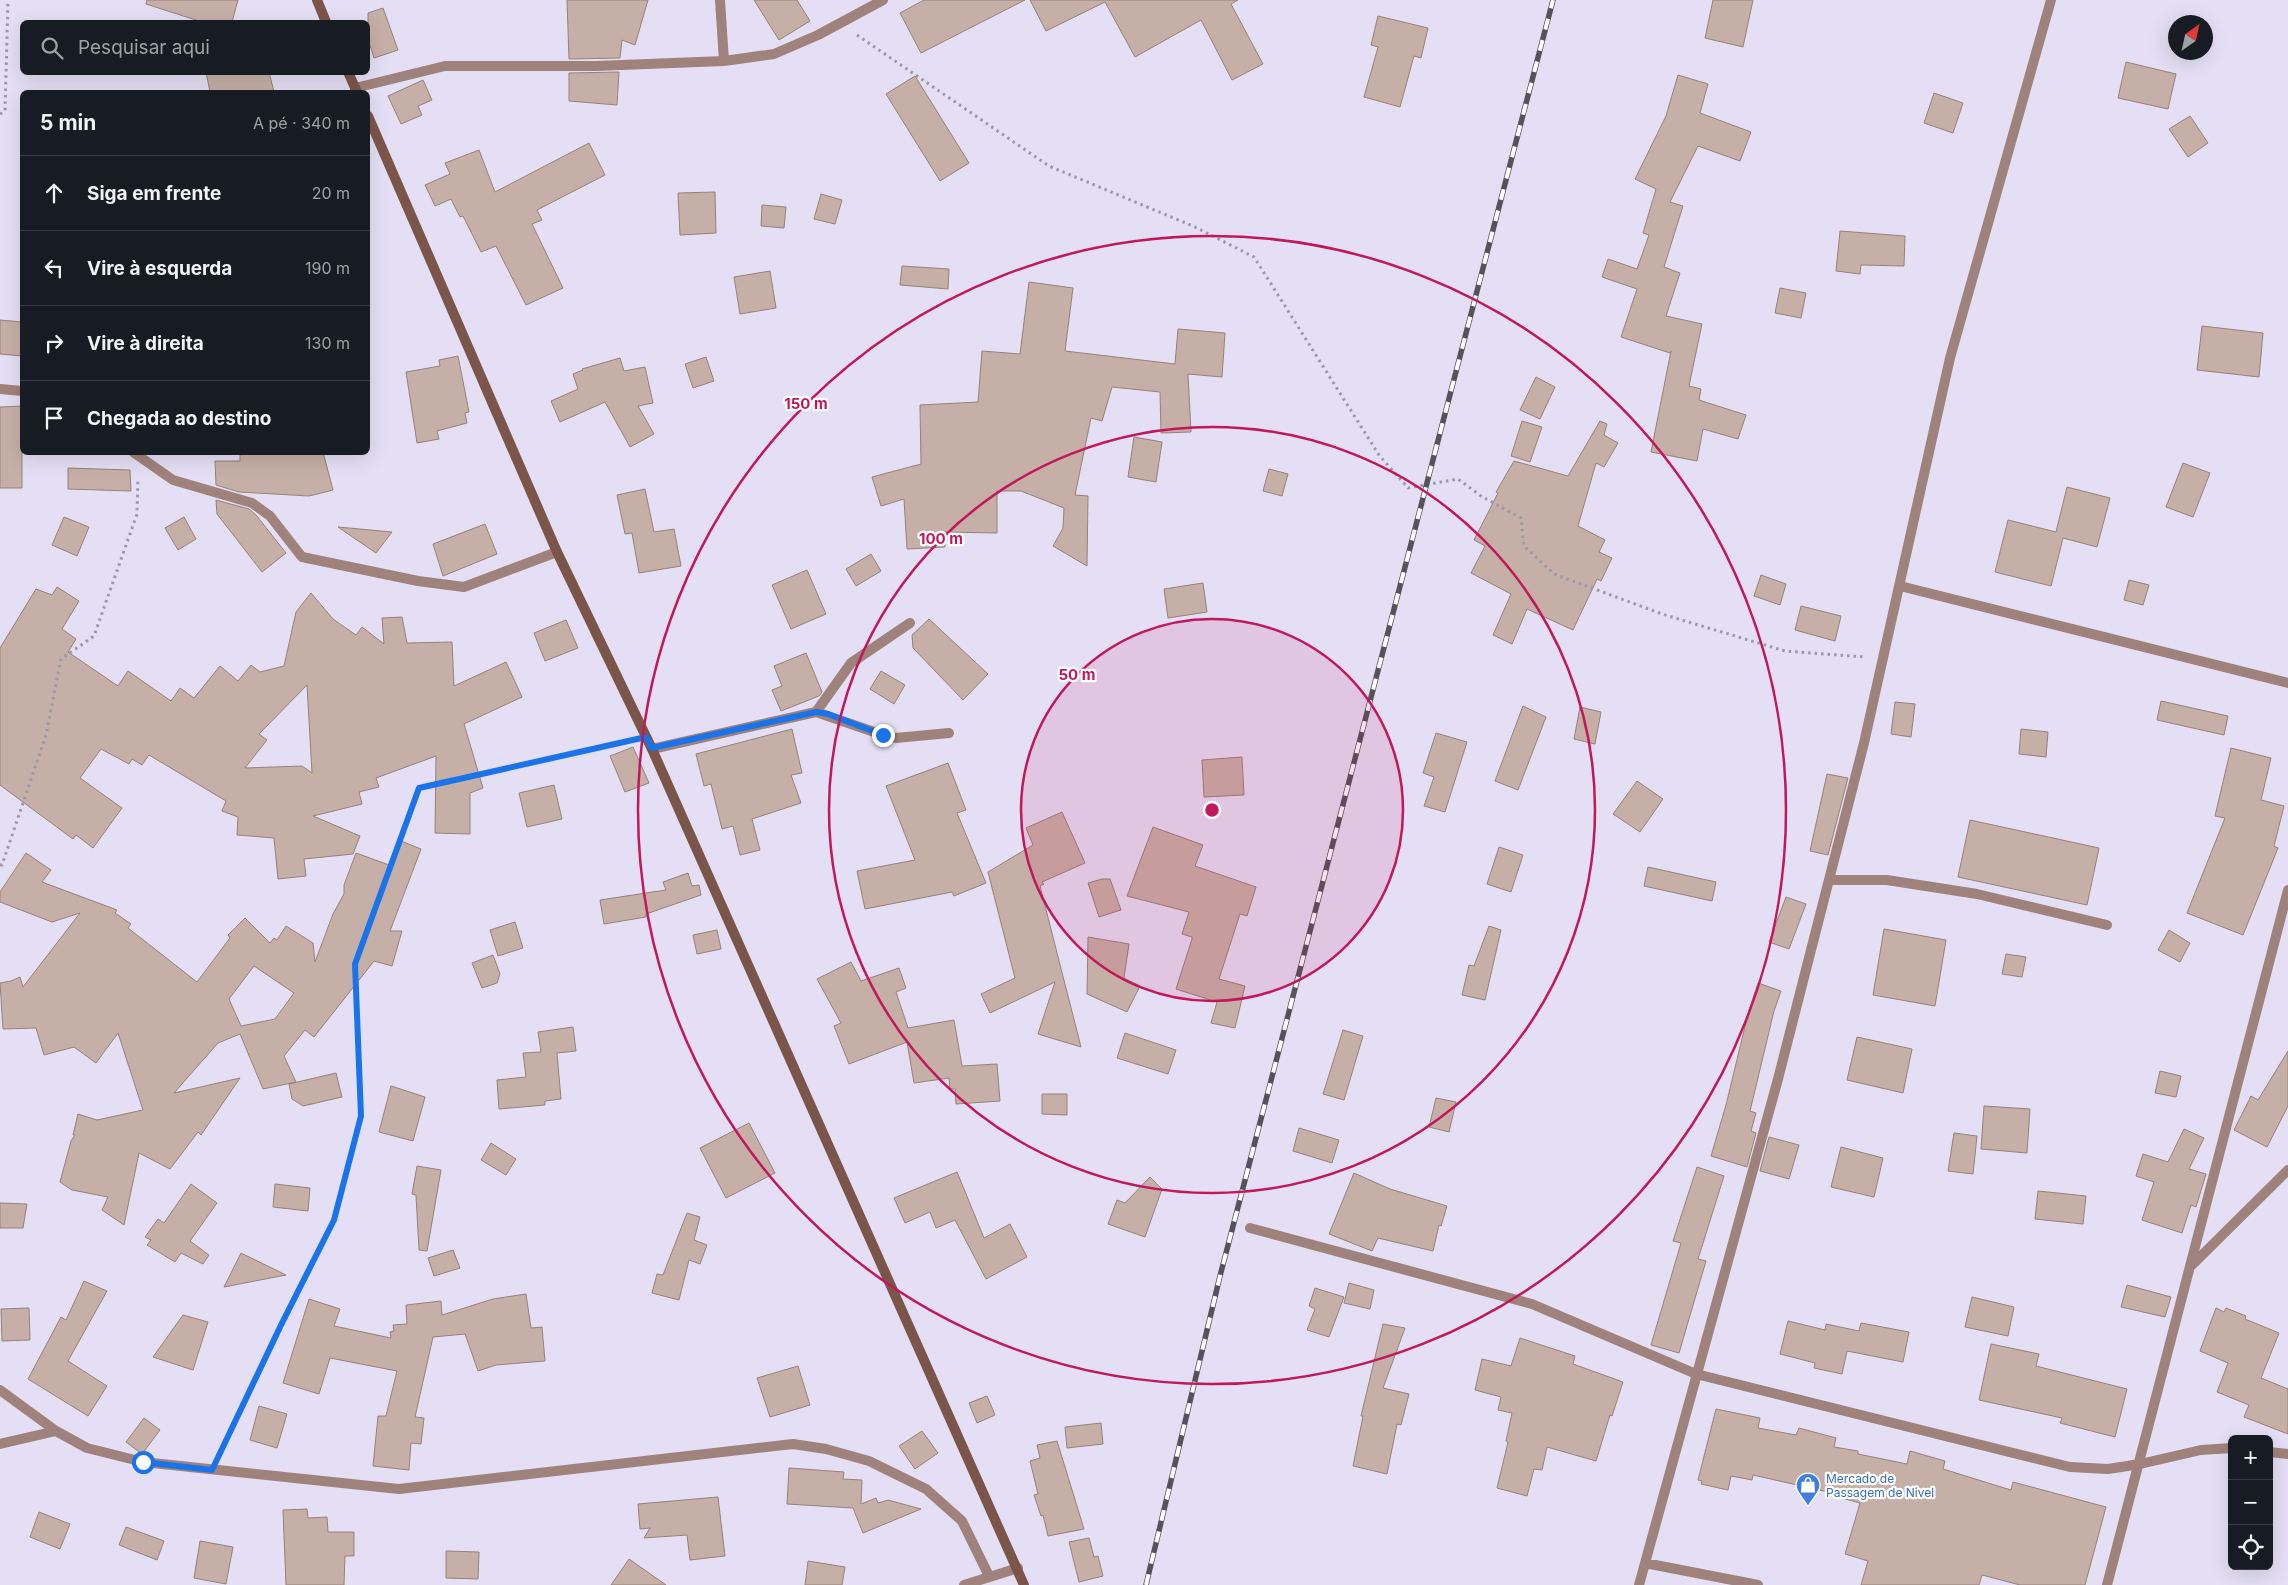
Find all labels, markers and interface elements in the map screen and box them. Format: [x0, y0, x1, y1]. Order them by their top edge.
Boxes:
north arrow [2168, 15, 2213, 60]
search box [20, 20, 370, 75]
icon: search [38, 34, 66, 62]
text: Pesquisar aqui [78, 36, 210, 59]
text: 5 min [40, 110, 96, 135]
text: A pé · 340 m [253, 113, 350, 133]
icon: ahead [40, 179, 68, 207]
text: Siga em frente [87, 182, 221, 205]
text: 20 m [312, 183, 350, 203]
icon: left [40, 254, 68, 282]
text: Vire à esquerda [87, 257, 232, 280]
text: 190 m [305, 258, 350, 278]
icon: right [40, 329, 68, 357]
text: Vire à direita [87, 332, 204, 355]
text: 130 m [305, 333, 350, 353]
text: 150 m [784, 394, 828, 413]
icon: arrive [40, 404, 68, 432]
text: Chegada ao destino [87, 407, 271, 430]
text: 100 m [919, 529, 963, 548]
text: 50 m [1059, 665, 1095, 684]
route end [872, 724, 895, 747]
centre of rings [1203, 801, 1221, 819]
map controls [2228, 1435, 2273, 1570]
button: + [2228, 1435, 2273, 1480]
route start [132, 1451, 155, 1474]
place label: Mercado de Passagem de Nivel [1826, 1471, 1934, 1500]
shop icon: Mercado de Passagem de Nivel [1795, 1472, 1821, 1506]
button: − [2228, 1480, 2273, 1525]
button: locate [2228, 1525, 2273, 1570]

